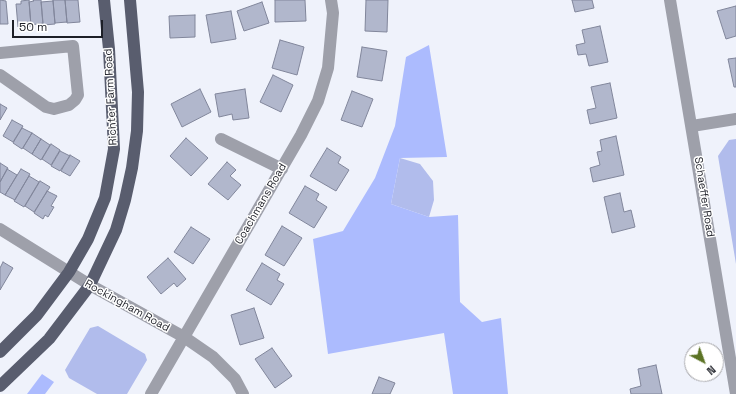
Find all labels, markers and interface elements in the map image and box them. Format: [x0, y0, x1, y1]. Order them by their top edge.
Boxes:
scale bar [14, 12, 105, 38]
text: 50 m [19, 19, 47, 35]
street label: Richter Farm Road [102, 48, 120, 146]
street label: Schaeffer Road [691, 156, 717, 238]
street label: Coachmans Road [232, 161, 290, 247]
street label: Rockingham Road [82, 277, 172, 335]
north arrow [684, 342, 724, 382]
text: N [704, 363, 719, 378]

